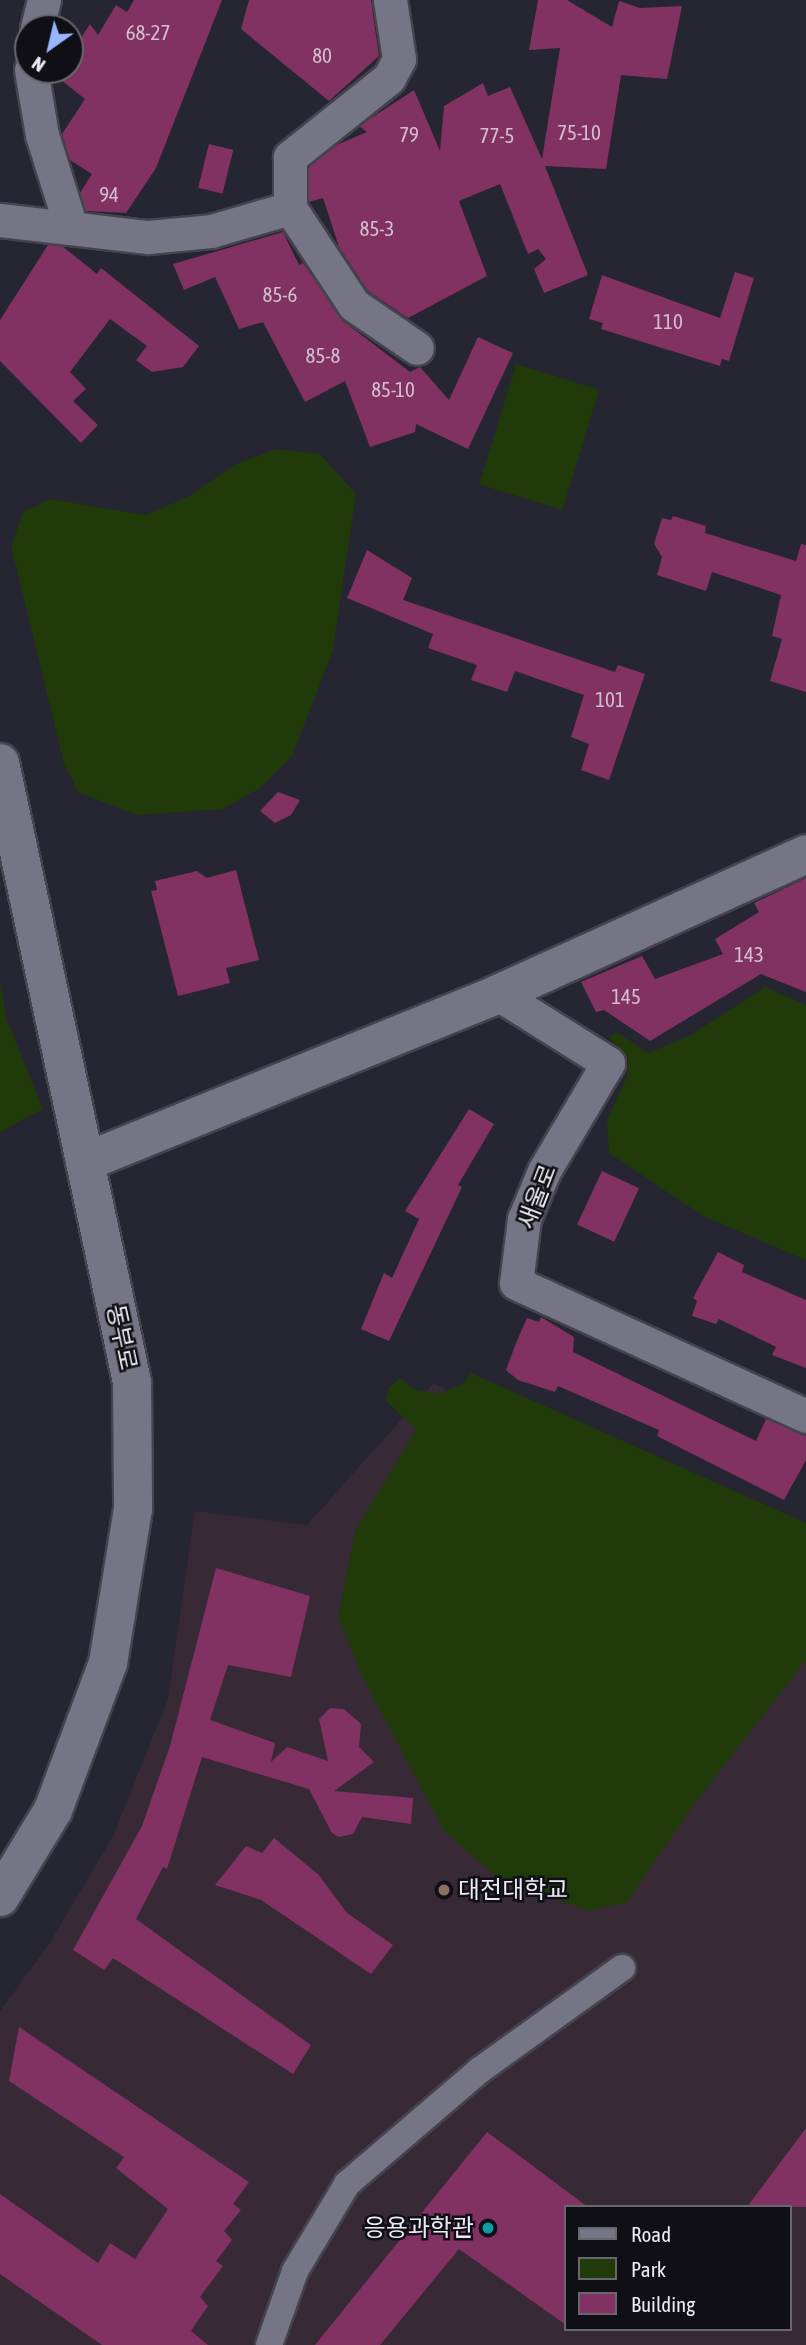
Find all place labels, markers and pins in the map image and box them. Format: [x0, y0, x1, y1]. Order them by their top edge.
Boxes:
place label: 대전대학교 [458, 1876, 568, 1904]
marker: 대전대학교 [436, 1882, 452, 1898]
place label: 응용과학관 [364, 2214, 474, 2242]
marker: 응용과학관 [480, 2220, 496, 2236]

